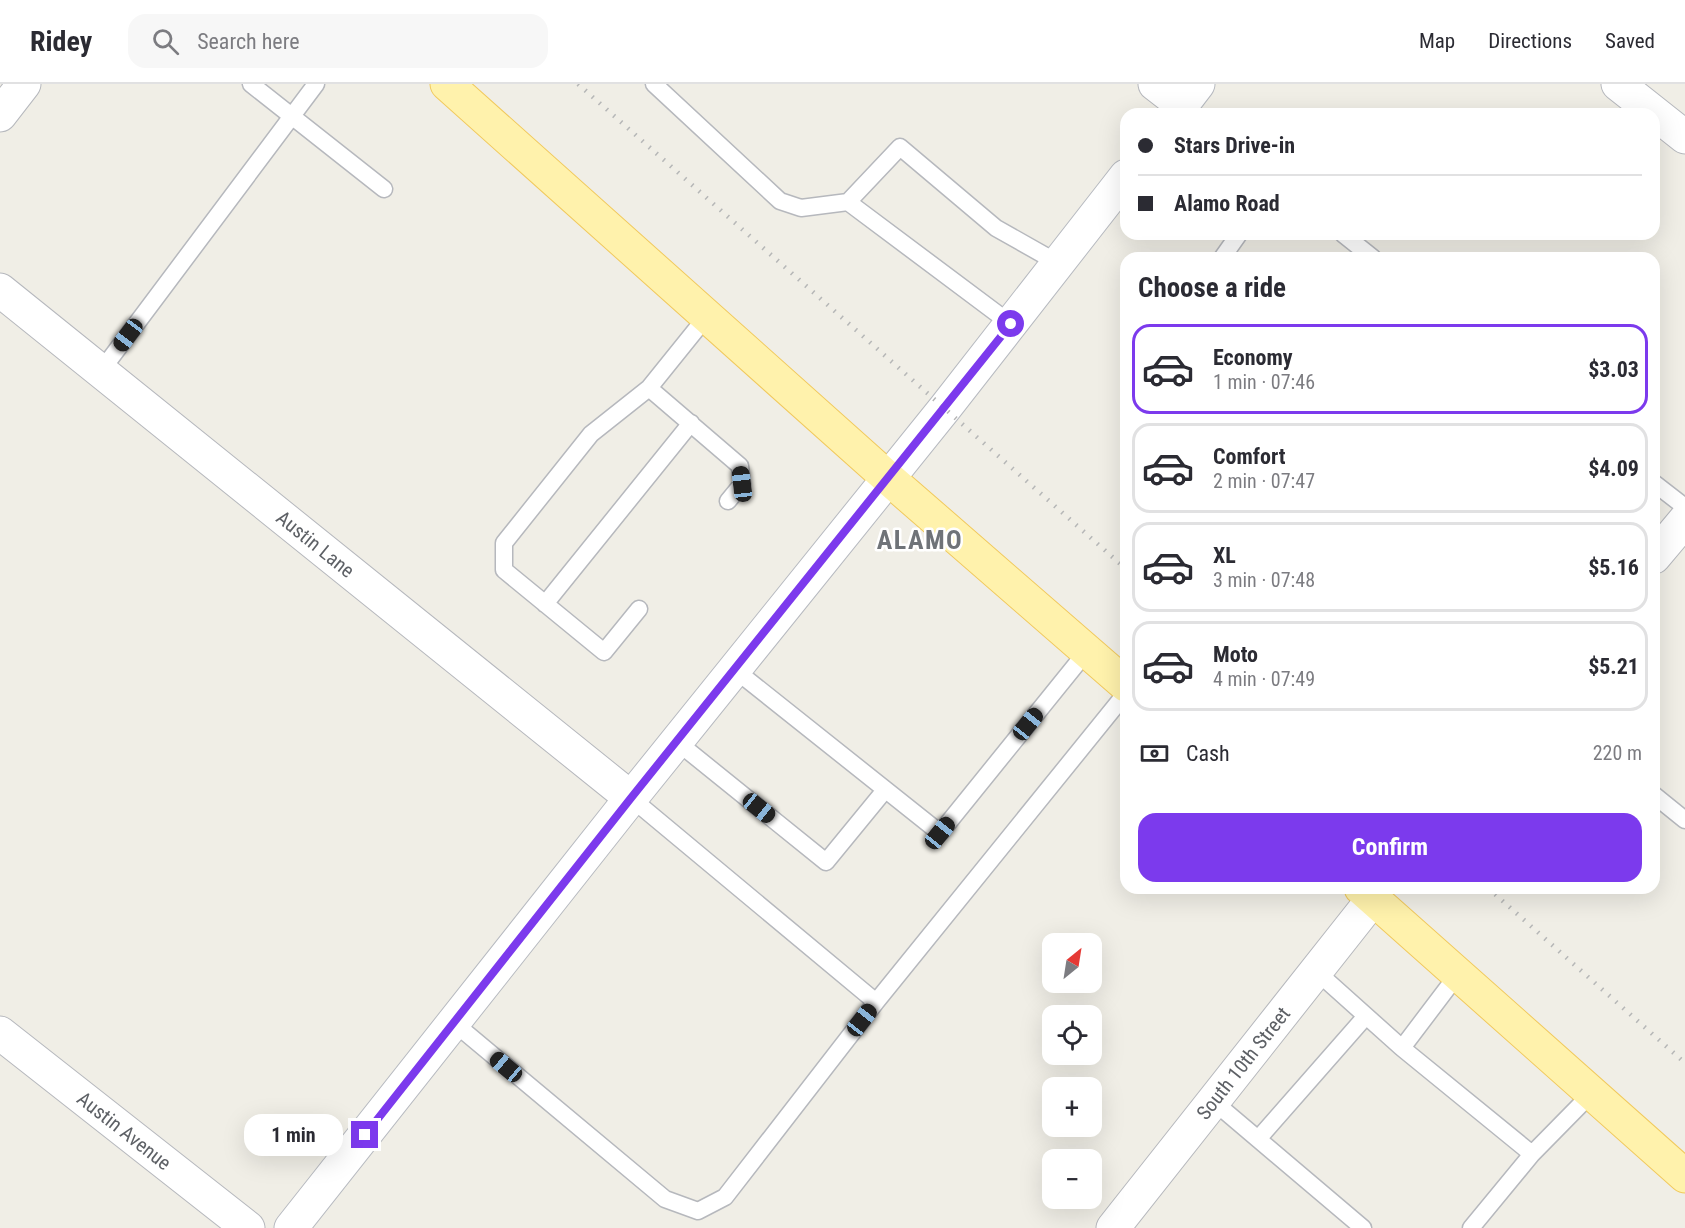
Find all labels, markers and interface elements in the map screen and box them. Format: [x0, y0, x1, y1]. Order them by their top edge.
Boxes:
search box [128, 14, 548, 68]
text: Ridey [30, 25, 92, 58]
icon: search [149, 25, 182, 58]
text: Search here [197, 29, 299, 54]
text: Map [1419, 29, 1455, 53]
text: Directions [1488, 29, 1572, 53]
text: Saved [1605, 29, 1655, 53]
text: Stars Drive-in [1174, 133, 1295, 158]
text: Alamo Road [1174, 191, 1280, 216]
text: Choose a ride [1138, 272, 1286, 304]
route start [997, 310, 1024, 337]
car [110, 315, 146, 355]
icon: car [1141, 342, 1195, 396]
text: Economy [1213, 345, 1293, 370]
text: $3.03 [1588, 357, 1639, 382]
text: 1 min · 07:46 [1213, 370, 1315, 394]
icon: car [1141, 441, 1195, 495]
text: Comfort [1213, 444, 1286, 469]
text: $4.09 [1588, 456, 1639, 481]
car [731, 465, 753, 503]
text: 2 min · 07:47 [1213, 469, 1315, 493]
street label: Austin Lane [272, 505, 359, 583]
district label: ALAMO [877, 525, 963, 555]
icon: car [1141, 540, 1195, 594]
text: XL [1213, 543, 1236, 568]
text: $5.16 [1588, 555, 1639, 580]
text: 3 min · 07:48 [1213, 568, 1315, 592]
icon: car [1141, 639, 1195, 693]
text: Moto [1213, 642, 1258, 667]
text: $5.21 [1588, 654, 1639, 679]
text: 4 min · 07:49 [1213, 667, 1315, 691]
car [1010, 704, 1046, 744]
icon: cash [1138, 737, 1171, 770]
text: Cash [1186, 741, 1230, 766]
text: 220 m [1593, 741, 1642, 765]
car [739, 790, 779, 826]
car [922, 813, 958, 853]
button: Confirm [1138, 813, 1642, 882]
north arrow [1042, 933, 1102, 993]
map controls [1042, 933, 1102, 1209]
car [844, 1000, 880, 1040]
street label: South 10th Street [1191, 1002, 1295, 1124]
button: locate [1042, 1005, 1102, 1065]
car [486, 1049, 526, 1085]
button: + [1042, 1077, 1102, 1137]
street label: Austin Avenue [73, 1086, 176, 1175]
callout: 1 min [245, 1114, 344, 1156]
route end [351, 1121, 378, 1148]
text: 1 min [271, 1123, 316, 1147]
button: − [1042, 1149, 1102, 1209]

